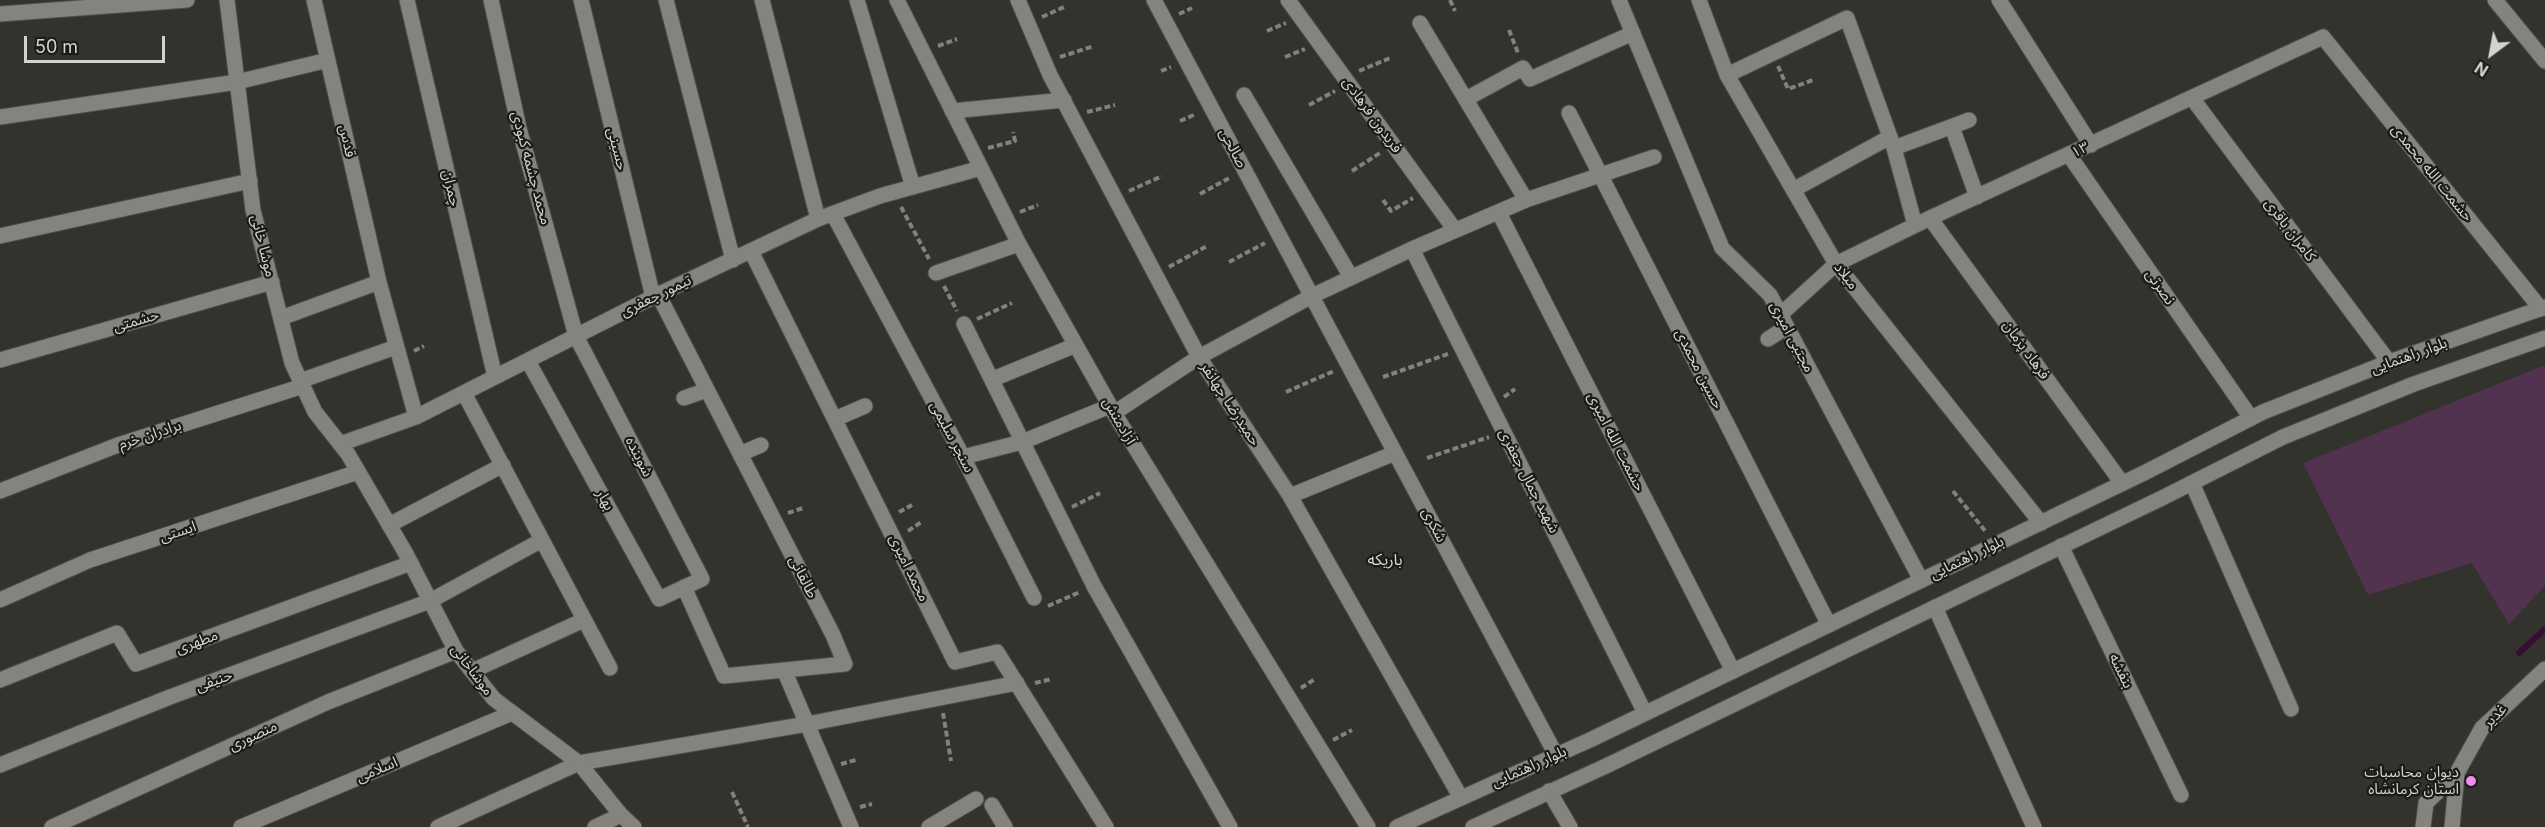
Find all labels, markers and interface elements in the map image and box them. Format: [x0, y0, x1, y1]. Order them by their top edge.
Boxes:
scale bar [27, 24, 168, 62]
north arrow [2461, 24, 2521, 84]
text: 50 m [35, 36, 78, 57]
text: N [2471, 58, 2492, 81]
street label: فریدون فرهادی [1338, 74, 1406, 156]
street label: محمد چشمه کبودی [507, 109, 555, 227]
street label: حشمت الله محمدی [2387, 121, 2477, 225]
street label: قدس [335, 123, 359, 159]
street label: صالحی [1215, 125, 1251, 171]
street label: حسینی [603, 126, 631, 172]
street label: ۱۳ [2068, 138, 2092, 162]
street label: چمران [438, 168, 464, 208]
street label: کامران باقری [2260, 195, 2320, 265]
street label: موشا خانی [247, 213, 279, 279]
street label: میلاد [1830, 259, 1862, 293]
street label: نصرتی [2141, 266, 2179, 308]
street label: تیمور جعفری [617, 271, 695, 321]
street label: مجتبی امیری [1766, 298, 1818, 376]
street label: حشمتی [111, 306, 161, 336]
street label: فرهاد پژمان [1999, 317, 2053, 383]
street label: حسین محمدی [1671, 326, 1727, 412]
street label: بلوار راهنمایی [2368, 334, 2450, 378]
street label: حمیدرضا جهانفر [1196, 359, 1264, 449]
street label: حشمت الله امیری [1583, 389, 1649, 495]
street label: آزادمنش [1098, 394, 1140, 448]
street label: سنجر سلیمی [926, 398, 978, 476]
street label: برادران خرم [116, 416, 184, 454]
street label: شهید جمال جعفری [1495, 426, 1563, 536]
street label: شوینده [621, 434, 657, 480]
street label: بهار [592, 486, 618, 514]
street label: شکری [1417, 505, 1451, 545]
street label: ایستی [157, 518, 199, 546]
street label: محمد امیری [885, 531, 933, 605]
street label: بلوار راهنمایی [1927, 532, 2007, 584]
district label: باریکه [1367, 550, 1403, 570]
street label: طالقانی [785, 553, 821, 601]
street label: مطهری [173, 626, 221, 658]
street label: موشاخانی [447, 641, 497, 699]
street label: بنفشه [2105, 651, 2137, 691]
street label: حنیفی [193, 666, 235, 696]
street label: غدیر [2479, 700, 2511, 732]
street label: منصوری [226, 717, 280, 755]
street label: بلوار راهنمایی [1489, 743, 1569, 791]
street label: اسلامی [354, 753, 400, 787]
place label: دیوان محاسبات استان کرمانشاه [2364, 763, 2459, 798]
marker: دیوان محاسبات استان کرمانشاه [2464, 774, 2478, 788]

